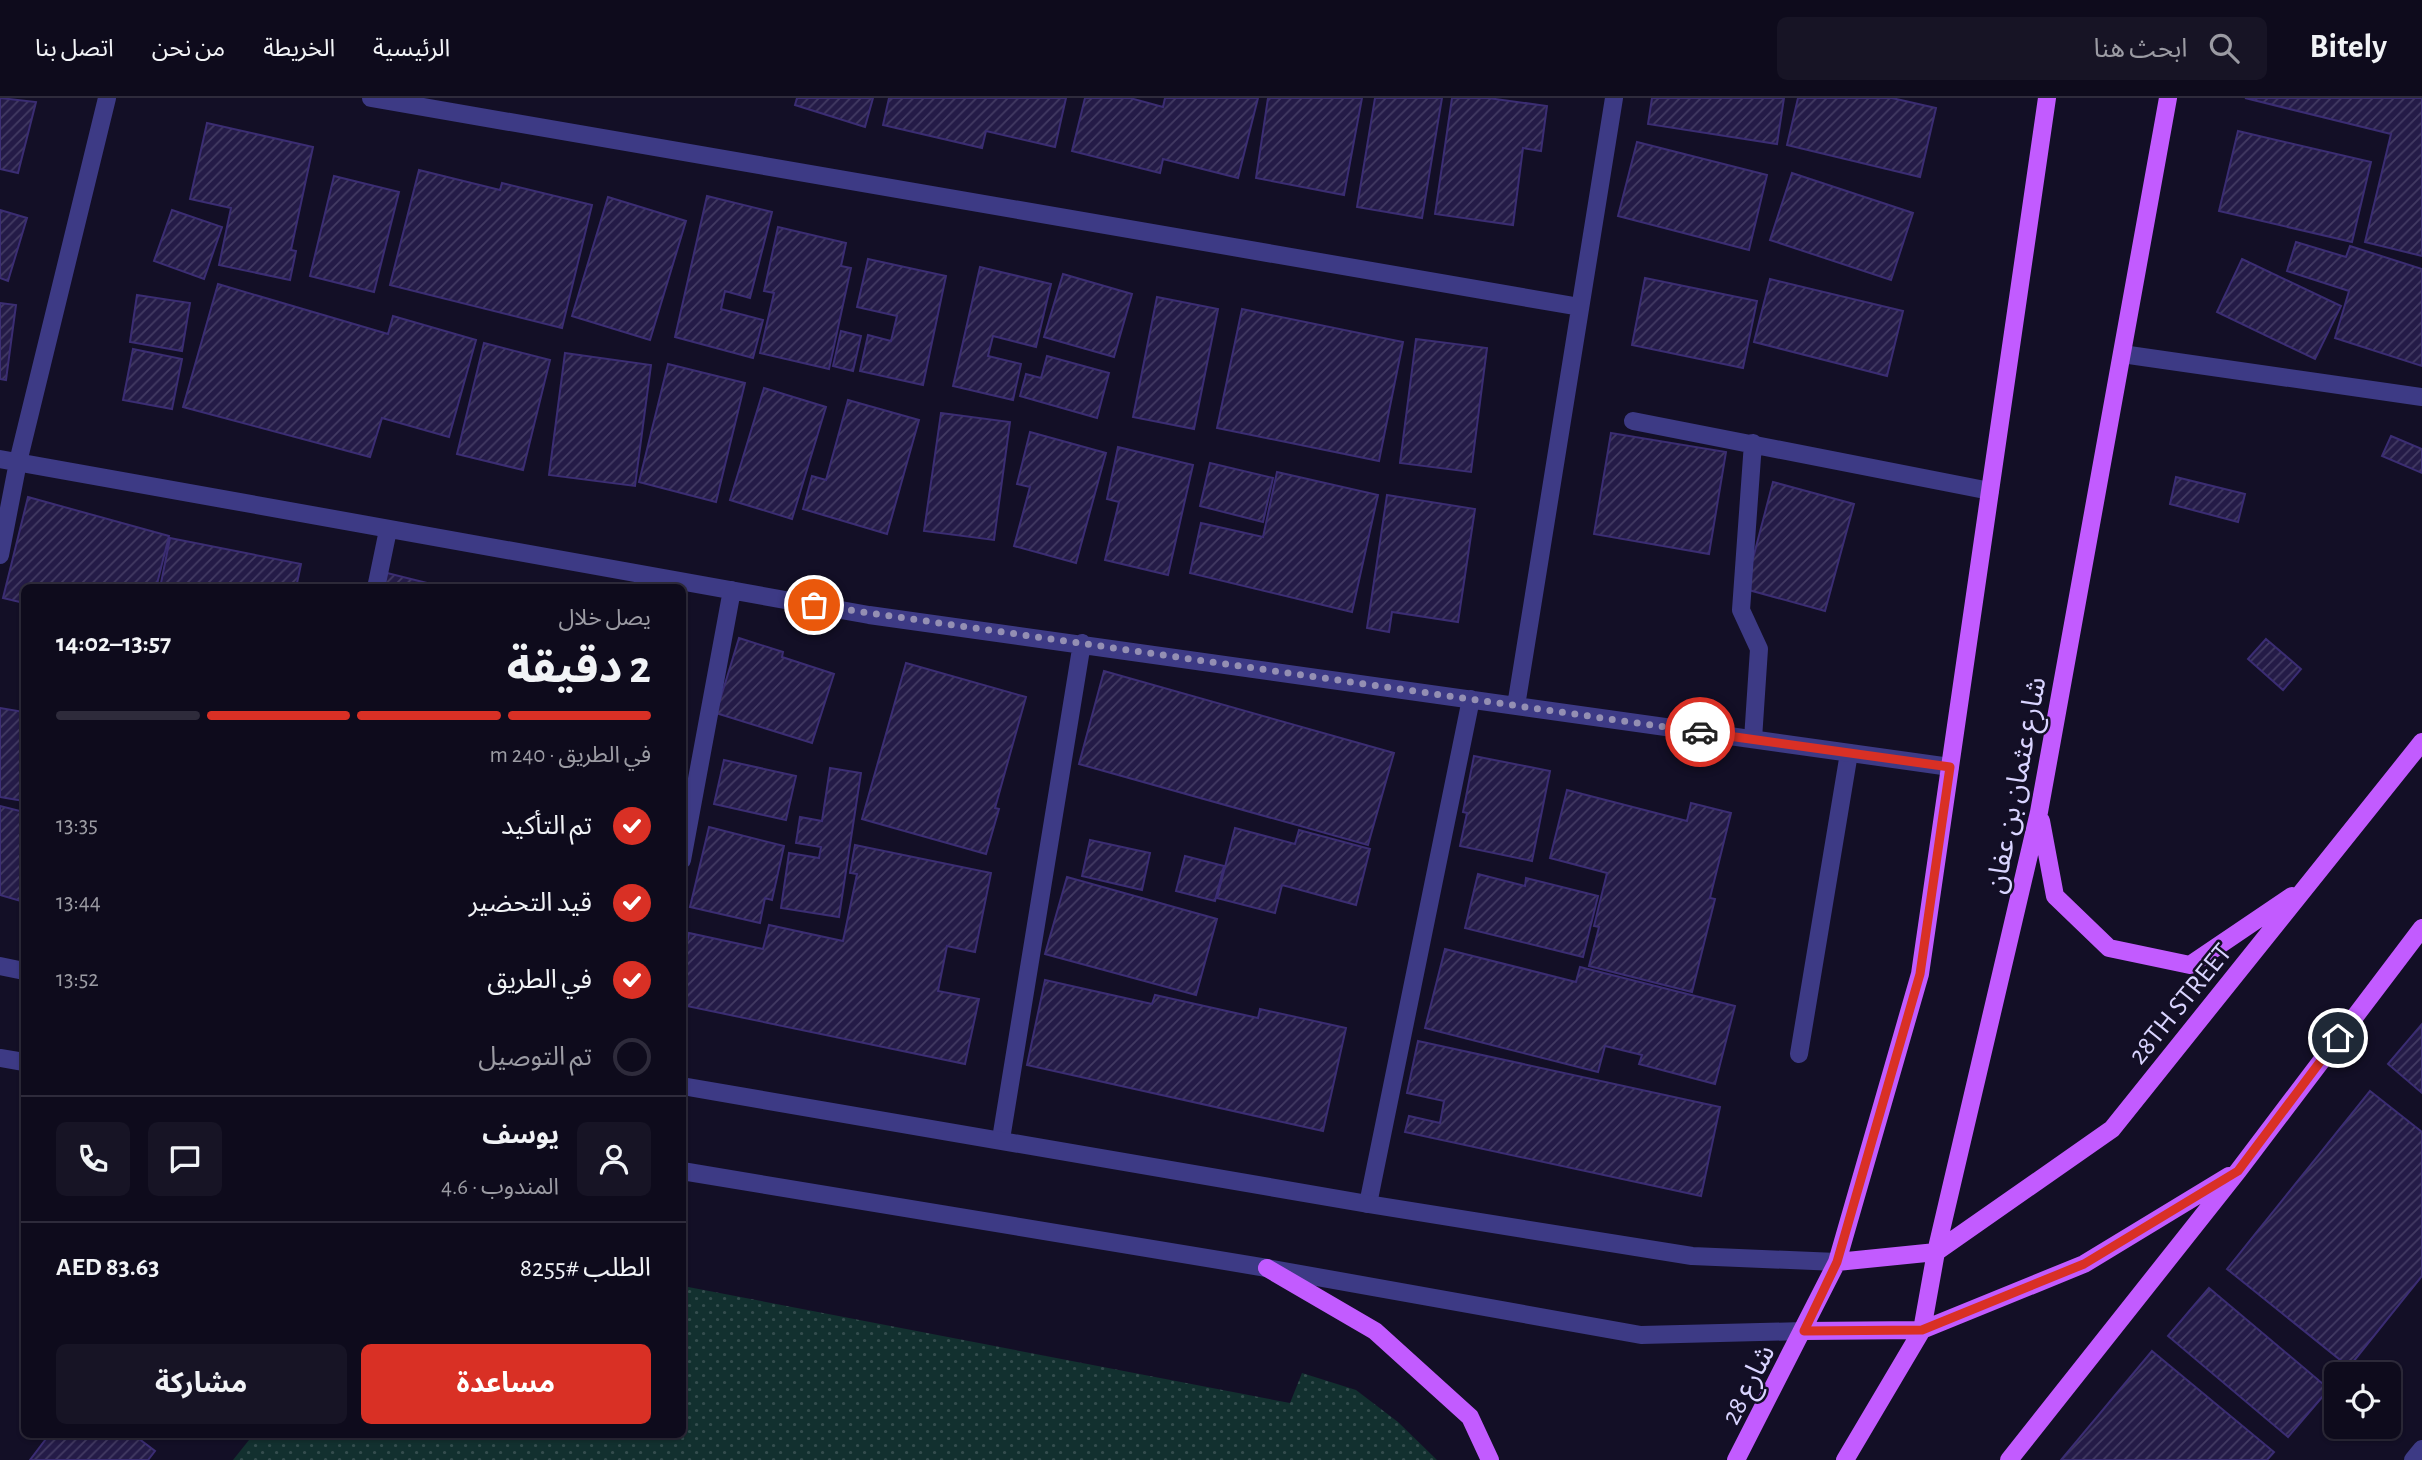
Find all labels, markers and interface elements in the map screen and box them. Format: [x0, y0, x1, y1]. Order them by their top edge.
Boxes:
search box [1777, 17, 2267, 80]
icon: search [2205, 29, 2243, 67]
text: Bitely [2309, 31, 2387, 64]
text: ابحث هنا [2094, 36, 2187, 62]
text: اتصل بنا [35, 37, 114, 61]
text: من نحن [152, 37, 225, 61]
text: الخريطة [263, 37, 335, 61]
text: الرئيسية [373, 37, 450, 61]
pin [784, 575, 844, 635]
icon: bag [795, 586, 833, 624]
text: يصل خلال [558, 607, 651, 630]
text: 13:57–14:02 [56, 630, 171, 656]
text: 2 دقيقة [507, 645, 651, 691]
street label: شارع عثمان بن عفان [1982, 675, 2057, 897]
courier [1665, 697, 1735, 767]
icon: car [1681, 713, 1719, 751]
text: في الطريق · 240 m [490, 744, 651, 767]
icon: check [613, 807, 651, 845]
text: تم التأكيد [501, 813, 592, 839]
text: 13:35 [56, 814, 98, 837]
icon: check [613, 884, 651, 922]
text: قيد التحضير [469, 890, 592, 916]
text: 13:44 [56, 891, 101, 914]
street label: 28TH STREET [2124, 938, 2238, 1070]
icon: check [613, 961, 651, 999]
text: في الطريق [487, 967, 592, 993]
text: 13:52 [56, 968, 99, 991]
pin [2308, 1008, 2368, 1068]
icon: home [2319, 1019, 2357, 1057]
text: تم التوصيل [478, 1044, 592, 1070]
button: phone [56, 1122, 130, 1196]
button: chat [148, 1122, 222, 1196]
text: يوسف [482, 1122, 559, 1148]
button: person [577, 1122, 651, 1196]
text: المندوب · 4.6 [441, 1176, 559, 1199]
text: AED 83.63 [56, 1254, 160, 1280]
text: الطلب #8255 [520, 1255, 651, 1281]
street label: شارع 28 [1717, 1341, 1785, 1431]
button: مشاركة [56, 1344, 347, 1424]
button: مساعدة [361, 1344, 651, 1424]
map controls [2324, 1362, 2401, 1439]
button: locate [2324, 1362, 2401, 1439]

